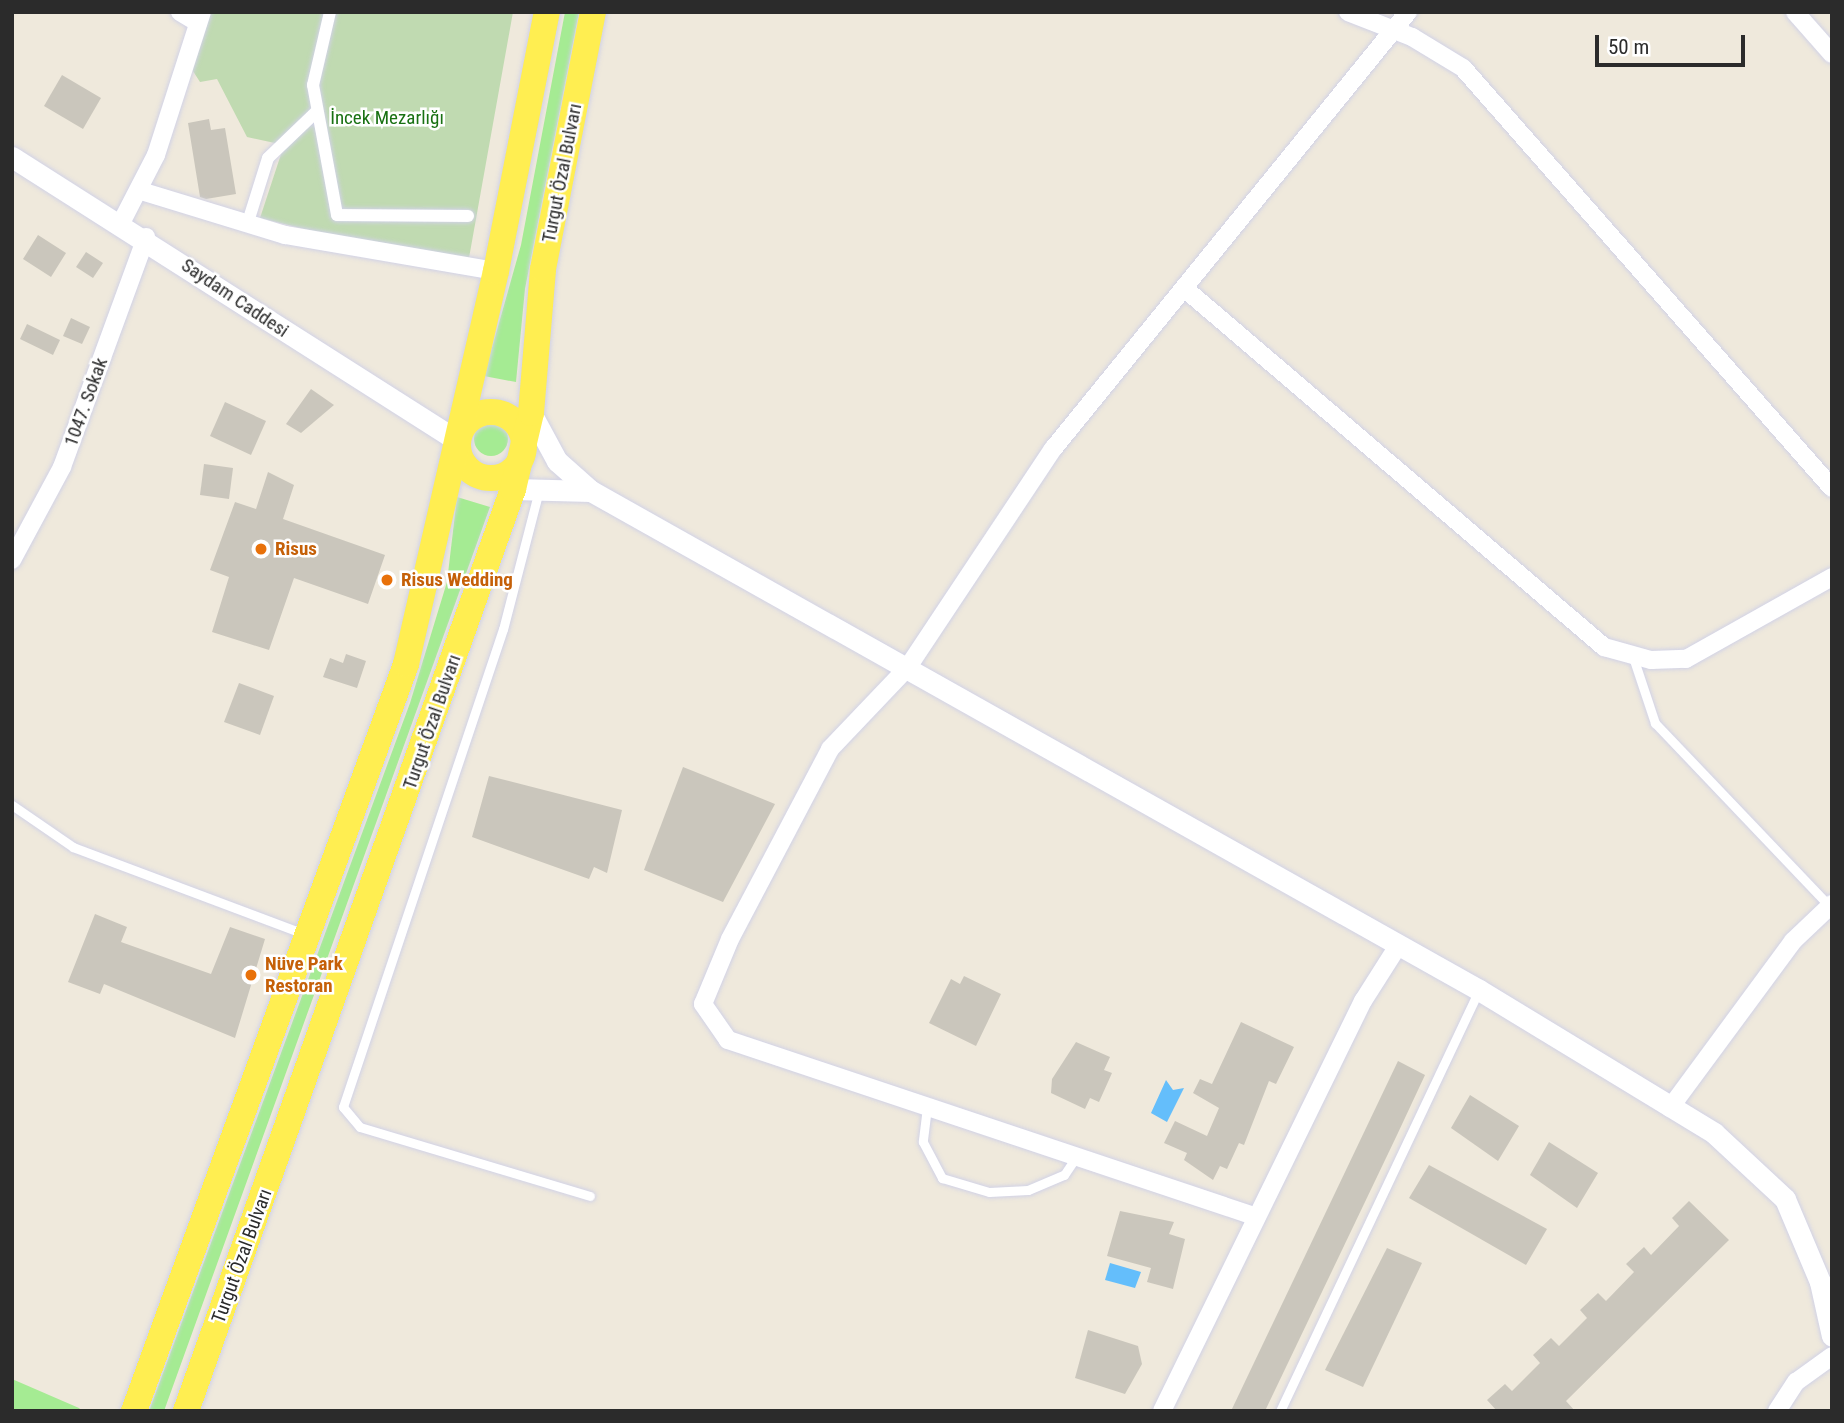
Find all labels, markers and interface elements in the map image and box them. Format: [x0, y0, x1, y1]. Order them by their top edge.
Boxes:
scale bar [1599, 21, 1750, 65]
text: 50 m [1608, 35, 1649, 59]
street label: Turgut Özal Bulvarı [537, 102, 587, 244]
park label: İncek Mezarlığı [330, 107, 444, 129]
street label: Saydam Caddesi [177, 254, 293, 342]
street label: 1047. Sokak [59, 355, 113, 449]
place label: Risus [275, 538, 317, 560]
marker: Risus [253, 541, 269, 557]
place label: Risus Wedding [401, 569, 513, 591]
marker: Risus Wedding [379, 572, 395, 588]
street label: Turgut Özal Bulvarı [398, 652, 466, 792]
place label: Nüve Park Restoran [265, 953, 343, 997]
marker: Nüve Park Restoran [243, 967, 259, 983]
street label: Turgut Özal Bulvarı [207, 1186, 277, 1326]

